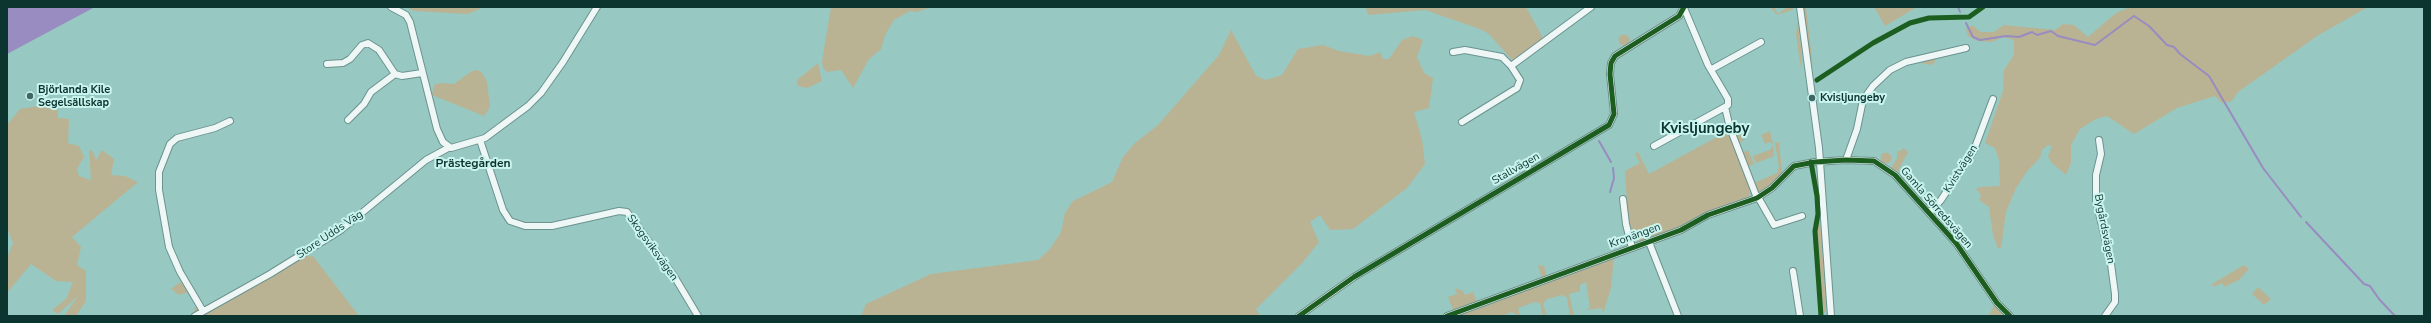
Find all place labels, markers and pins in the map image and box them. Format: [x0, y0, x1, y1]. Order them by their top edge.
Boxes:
place label: Björlanda Kile Segelsällskap [38, 83, 110, 109]
marker: Björlanda Kile Segelsällskap [25, 91, 35, 101]
place label: Kvisljungeby [1820, 91, 1885, 105]
marker: Kvisljungeby [1807, 93, 1817, 103]

